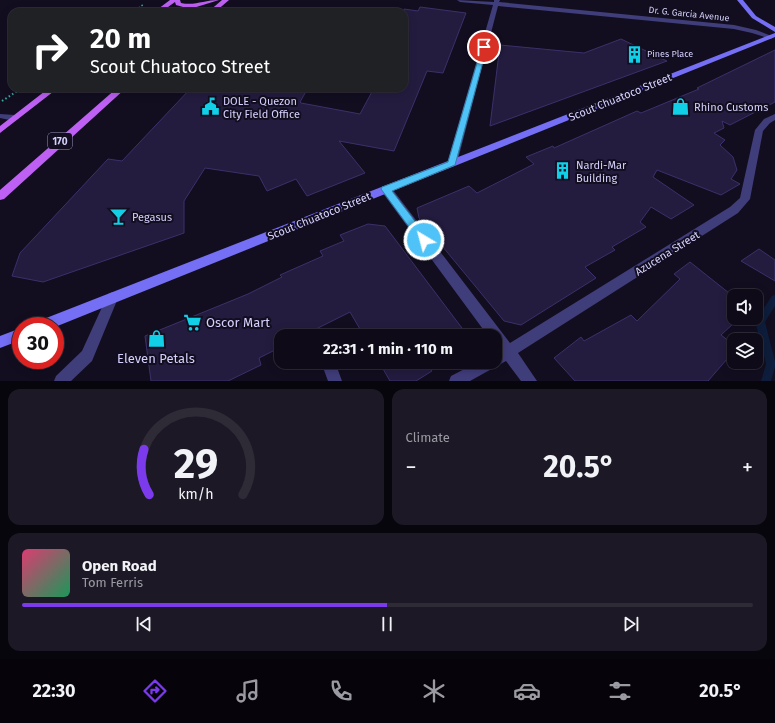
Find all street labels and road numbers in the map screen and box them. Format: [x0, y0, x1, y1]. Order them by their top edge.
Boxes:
street label: Dr. G. Garcia Avenue [648, 5, 730, 23]
street label: Scout Chuatoco Street [567, 71, 674, 124]
road number: 170 [48, 133, 72, 149]
street label: Scout Chuatoco Street [266, 190, 373, 243]
street label: Azucena Street [633, 228, 702, 278]

